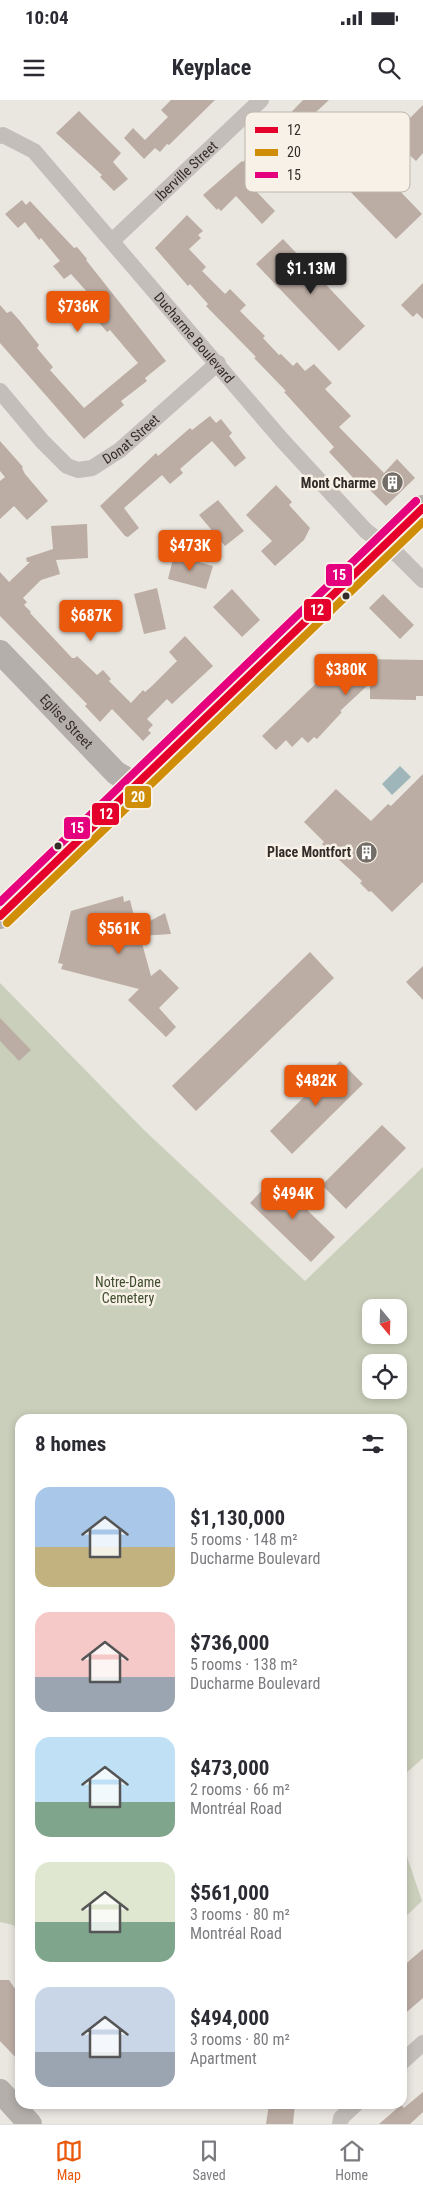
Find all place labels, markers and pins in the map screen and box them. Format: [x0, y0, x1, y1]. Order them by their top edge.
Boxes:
pin: $1.13M [270, 252, 352, 295]
pin: $736K [43, 290, 113, 333]
building icon: Mont Charme [380, 471, 404, 495]
place label: Mont Charme [301, 475, 376, 491]
pin: $473K [155, 530, 225, 572]
unlabelled marker [341, 591, 351, 601]
pin: $687K [56, 600, 126, 642]
pin: $380K [311, 654, 381, 696]
building icon: Place Montfort [355, 840, 379, 864]
unlabelled marker [53, 841, 63, 851]
place label: Place Montfort [267, 844, 351, 860]
pin: $561K [84, 912, 154, 955]
pin: $482K [281, 1064, 351, 1107]
pin: $494K [258, 1178, 328, 1220]

